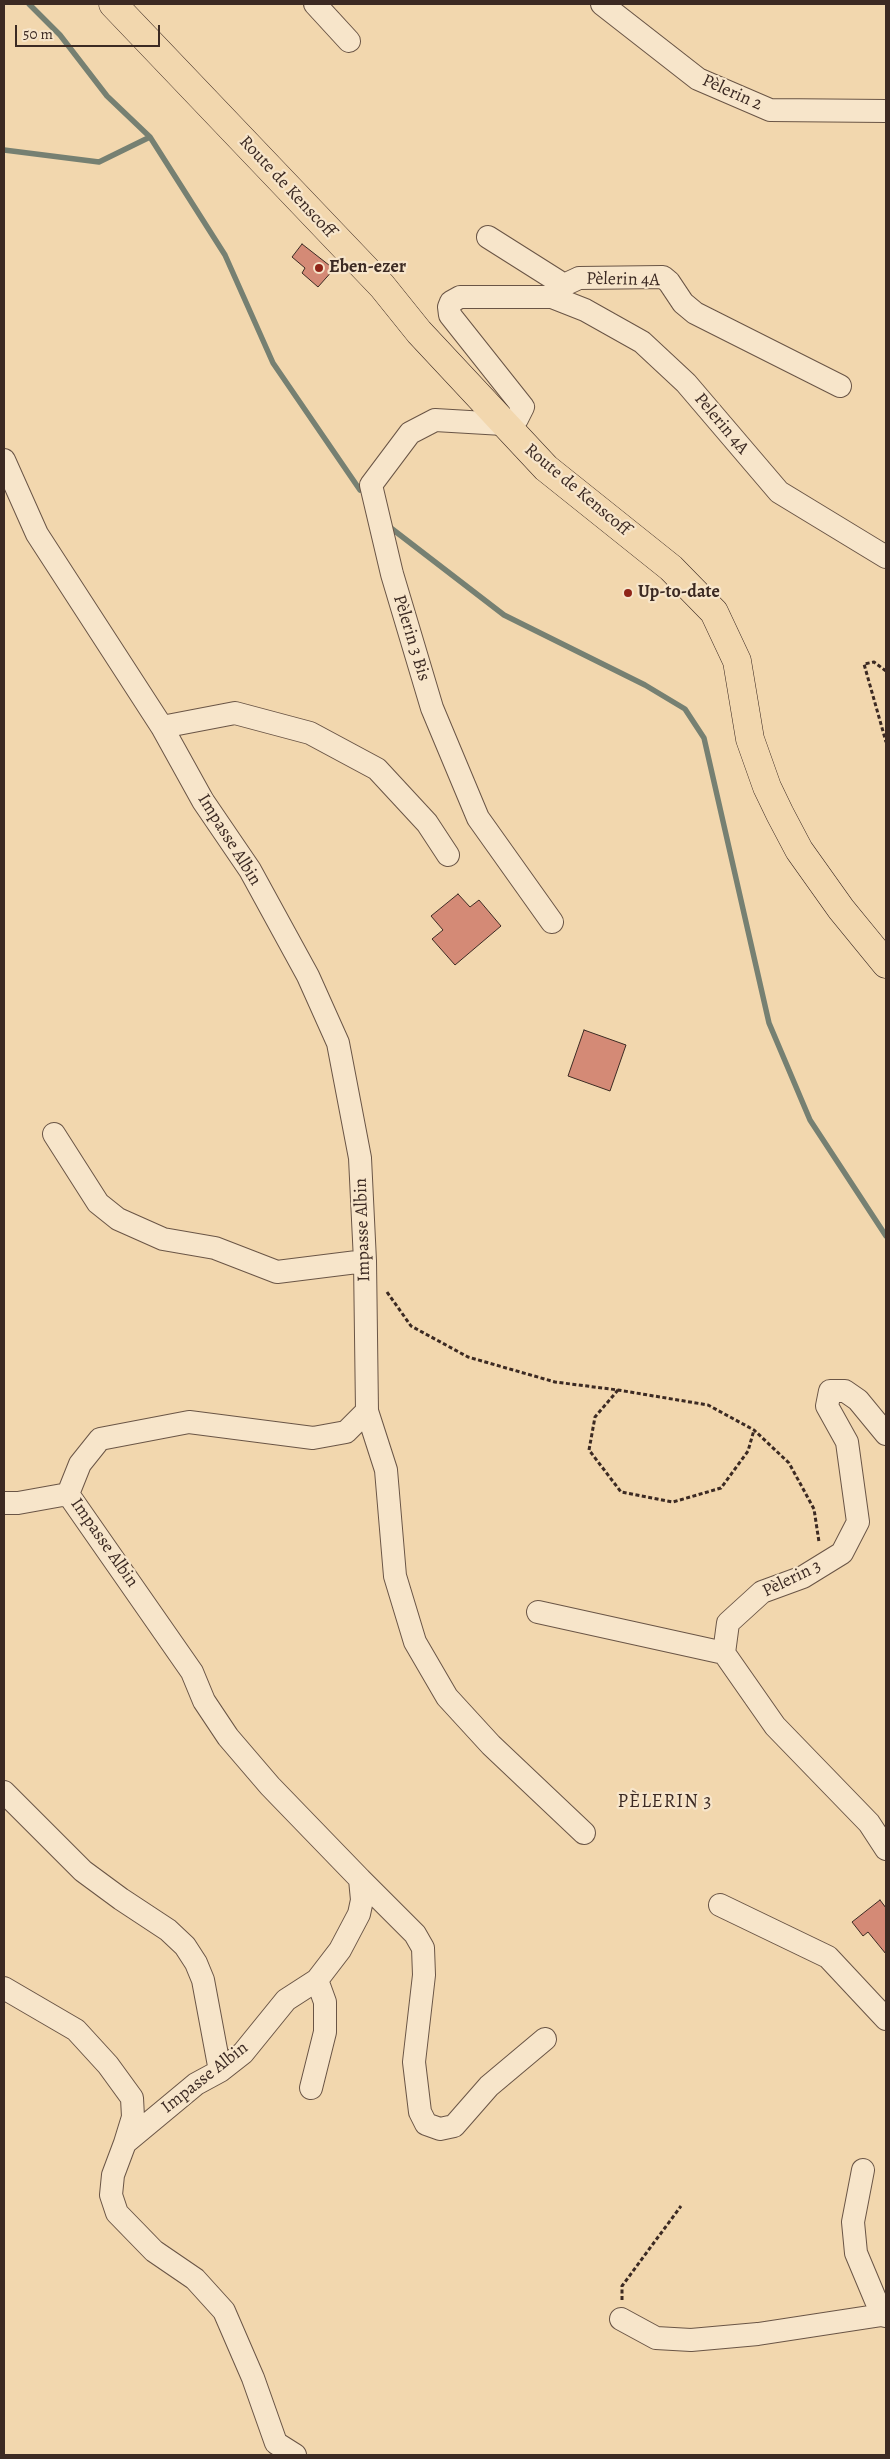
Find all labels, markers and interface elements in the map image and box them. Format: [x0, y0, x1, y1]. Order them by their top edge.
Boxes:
scale bar [18, 15, 162, 47]
text: 50 m [23, 24, 53, 44]
street label: Pèlerin 2 [699, 70, 765, 116]
street label: Route de Kenscoff [234, 132, 340, 242]
place label: Eben-ezer [329, 257, 406, 279]
marker: Eben-ezer [313, 262, 325, 274]
street label: Pèlerin 4A [586, 269, 660, 291]
street label: Pelerin 4A [689, 389, 753, 459]
street label: Route de Kenscoff [520, 439, 634, 541]
place label: Up-to-date [638, 582, 720, 604]
marker: Up-to-date [622, 587, 634, 599]
street label: Pèlerin 3 Bis [388, 592, 434, 684]
street label: Impasse Albin [192, 790, 266, 890]
street label: Impasse Albin [350, 1178, 376, 1282]
street label: Impasse Albin [65, 1494, 143, 1592]
street label: Pèlerin 3 [759, 1556, 825, 1602]
district label: PÈLERIN 3 [616, 1791, 714, 1813]
street label: Impasse Albin [157, 2038, 253, 2118]

